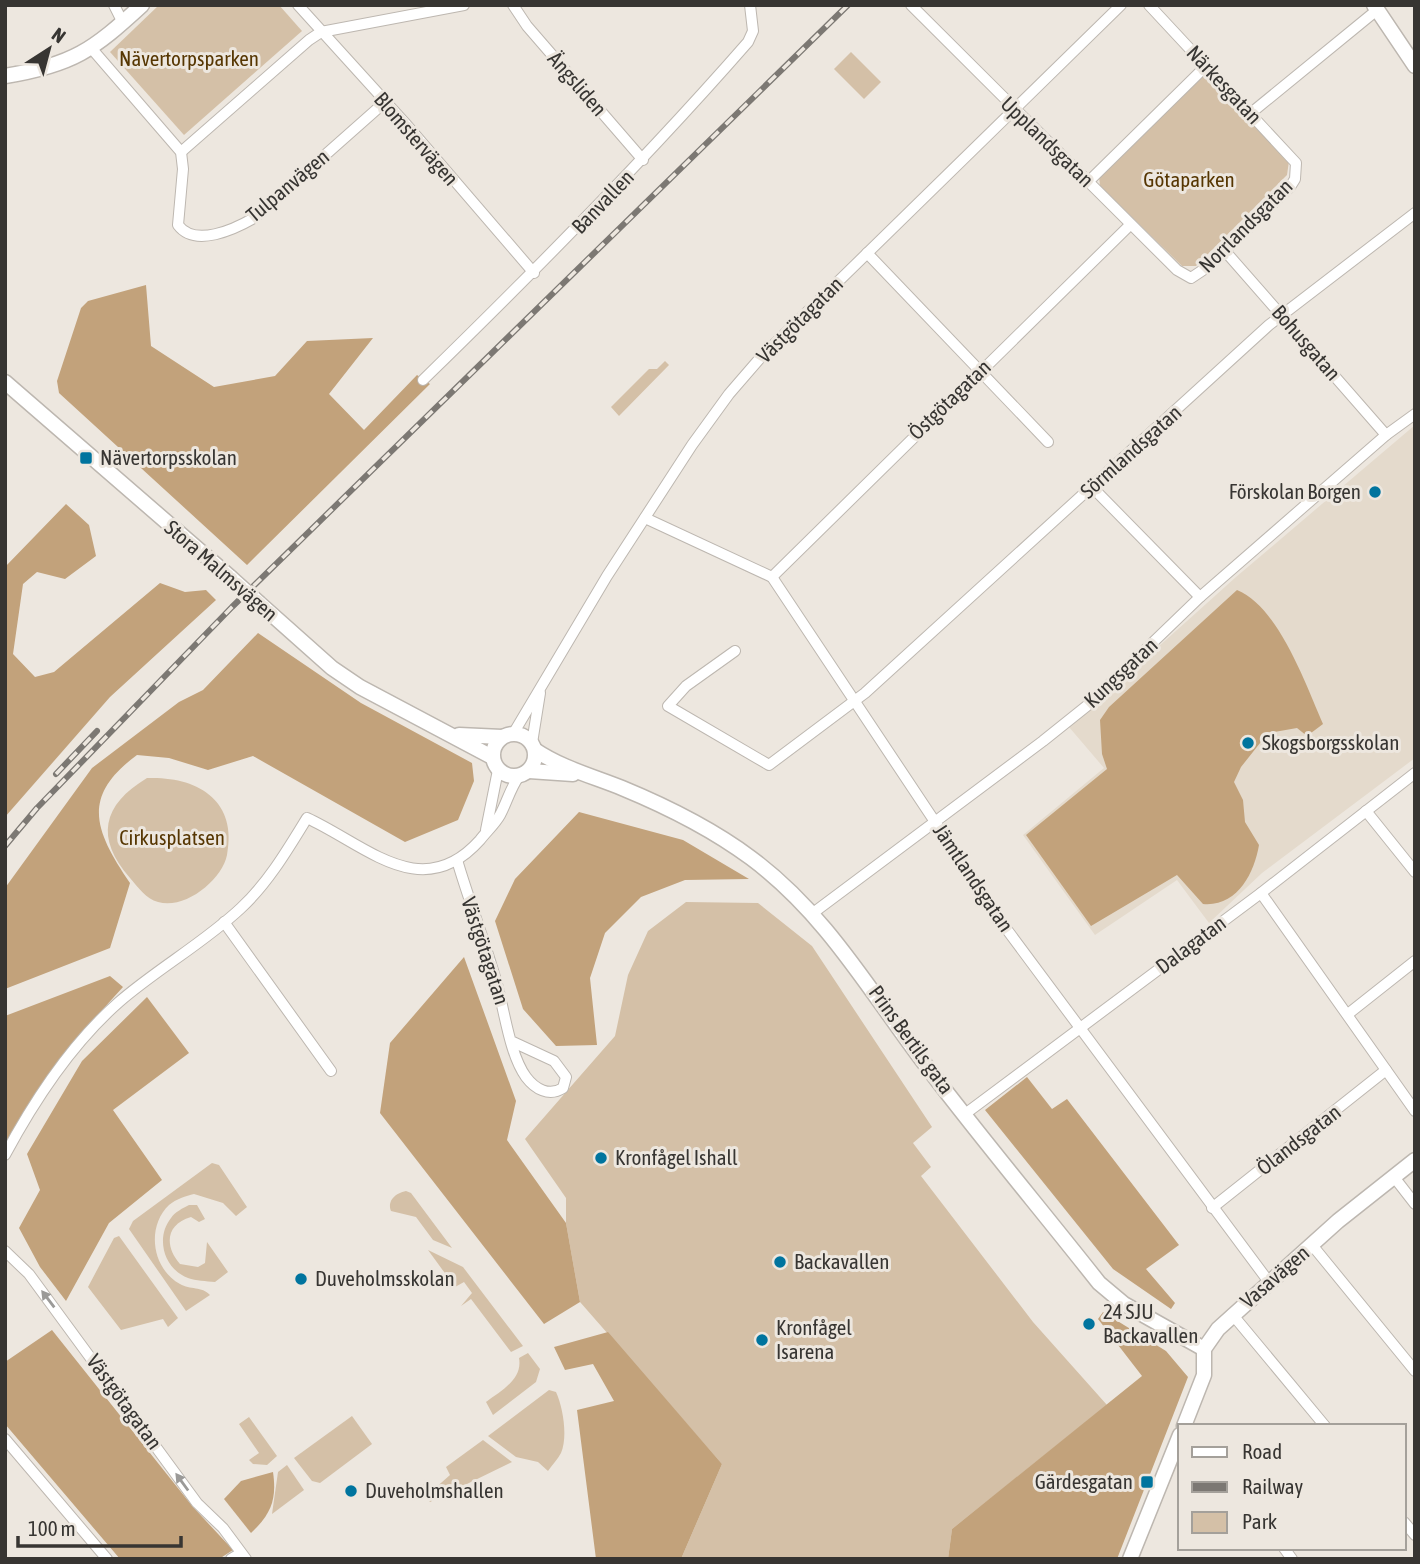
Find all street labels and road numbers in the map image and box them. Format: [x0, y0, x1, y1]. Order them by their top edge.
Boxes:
street label: Närkesgatan [1182, 40, 1267, 129]
street label: Ängsliden [543, 46, 612, 120]
street label: Blomstervägen [370, 87, 464, 190]
street label: Upplandsgatan [996, 91, 1099, 191]
street label: Tulpanvägen [241, 144, 333, 227]
street label: Banvallen [566, 165, 638, 238]
street label: Norrlandsgatan [1194, 174, 1297, 277]
street label: Västgötagatan [751, 271, 847, 367]
street label: Bohusgatan [1268, 300, 1346, 385]
street label: Östgötagatan [903, 354, 995, 444]
street label: Sörmlandsgatan [1075, 400, 1186, 503]
street label: Stora Malmsvägen [160, 515, 283, 626]
street label: Kungsgatan [1079, 632, 1162, 712]
street label: Jämtlandsgatan [929, 819, 1019, 936]
street label: Västgötagatan [457, 894, 515, 1007]
street label: Dalagatan [1151, 910, 1230, 978]
street label: Prins Bertils gata [864, 981, 959, 1098]
street label: Ölandsgatan [1252, 1099, 1345, 1179]
street label: Vasavägen [1235, 1240, 1314, 1313]
street label: Västgötagatan [82, 1349, 167, 1454]

